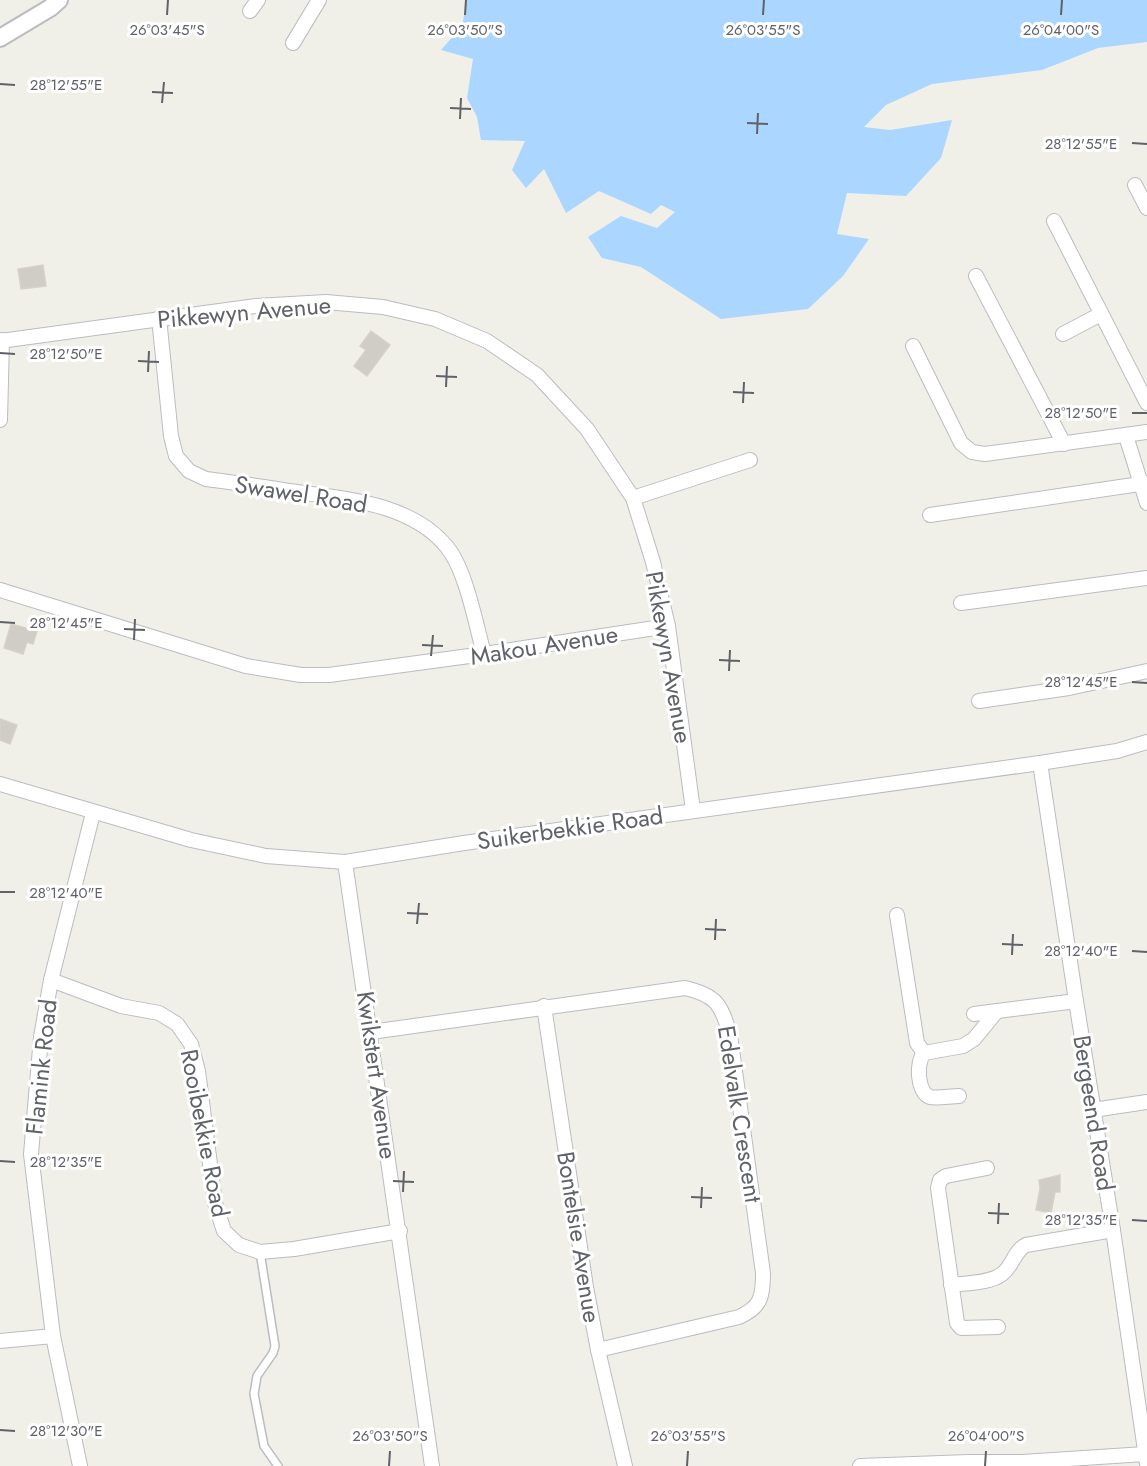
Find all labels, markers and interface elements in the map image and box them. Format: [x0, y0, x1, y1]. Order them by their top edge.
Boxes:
text: 26°03'45"S [129, 19, 205, 41]
text: 26°03'50"S [427, 19, 503, 41]
text: 26°03'55"S [726, 19, 800, 41]
text: 26°04'00"S [1023, 19, 1099, 41]
text: 28°12'55"E [30, 74, 102, 96]
text: 28°12'55"E [1045, 133, 1117, 155]
street label: Pikkewyn Avenue [156, 287, 332, 337]
text: 28°12'50"E [29, 343, 103, 365]
text: 28°12'50"E [1044, 402, 1118, 424]
street label: Swawel Road [232, 466, 370, 522]
street label: Pikkewyn Avenue [637, 568, 701, 746]
text: 28°12'45"E [30, 612, 102, 634]
street label: Makou Avenue [468, 616, 620, 674]
text: 28°12'45"E [1045, 671, 1117, 693]
street label: Suikerbekkie Road [475, 798, 665, 858]
text: 28°12'40"E [29, 882, 103, 904]
text: 28°12'40"E [1044, 940, 1118, 962]
street label: Kwikstert Avenue [348, 989, 406, 1161]
street label: Flamink Road [16, 997, 66, 1137]
street label: Edelvalk Crescent [709, 1023, 771, 1205]
street label: Bergeend Road [1064, 1033, 1124, 1193]
street label: Rooibekkie Road [172, 1046, 238, 1220]
street label: Bontelsie Avenue [548, 1149, 610, 1325]
text: 28°12'35"E [30, 1151, 102, 1173]
text: 28°12'35"E [1045, 1209, 1117, 1231]
text: 28°12'30"E [30, 1420, 102, 1442]
text: 26°03'50"S [352, 1425, 428, 1447]
text: 26°03'55"S [651, 1425, 725, 1447]
text: 26°04'00"S [948, 1425, 1024, 1447]

